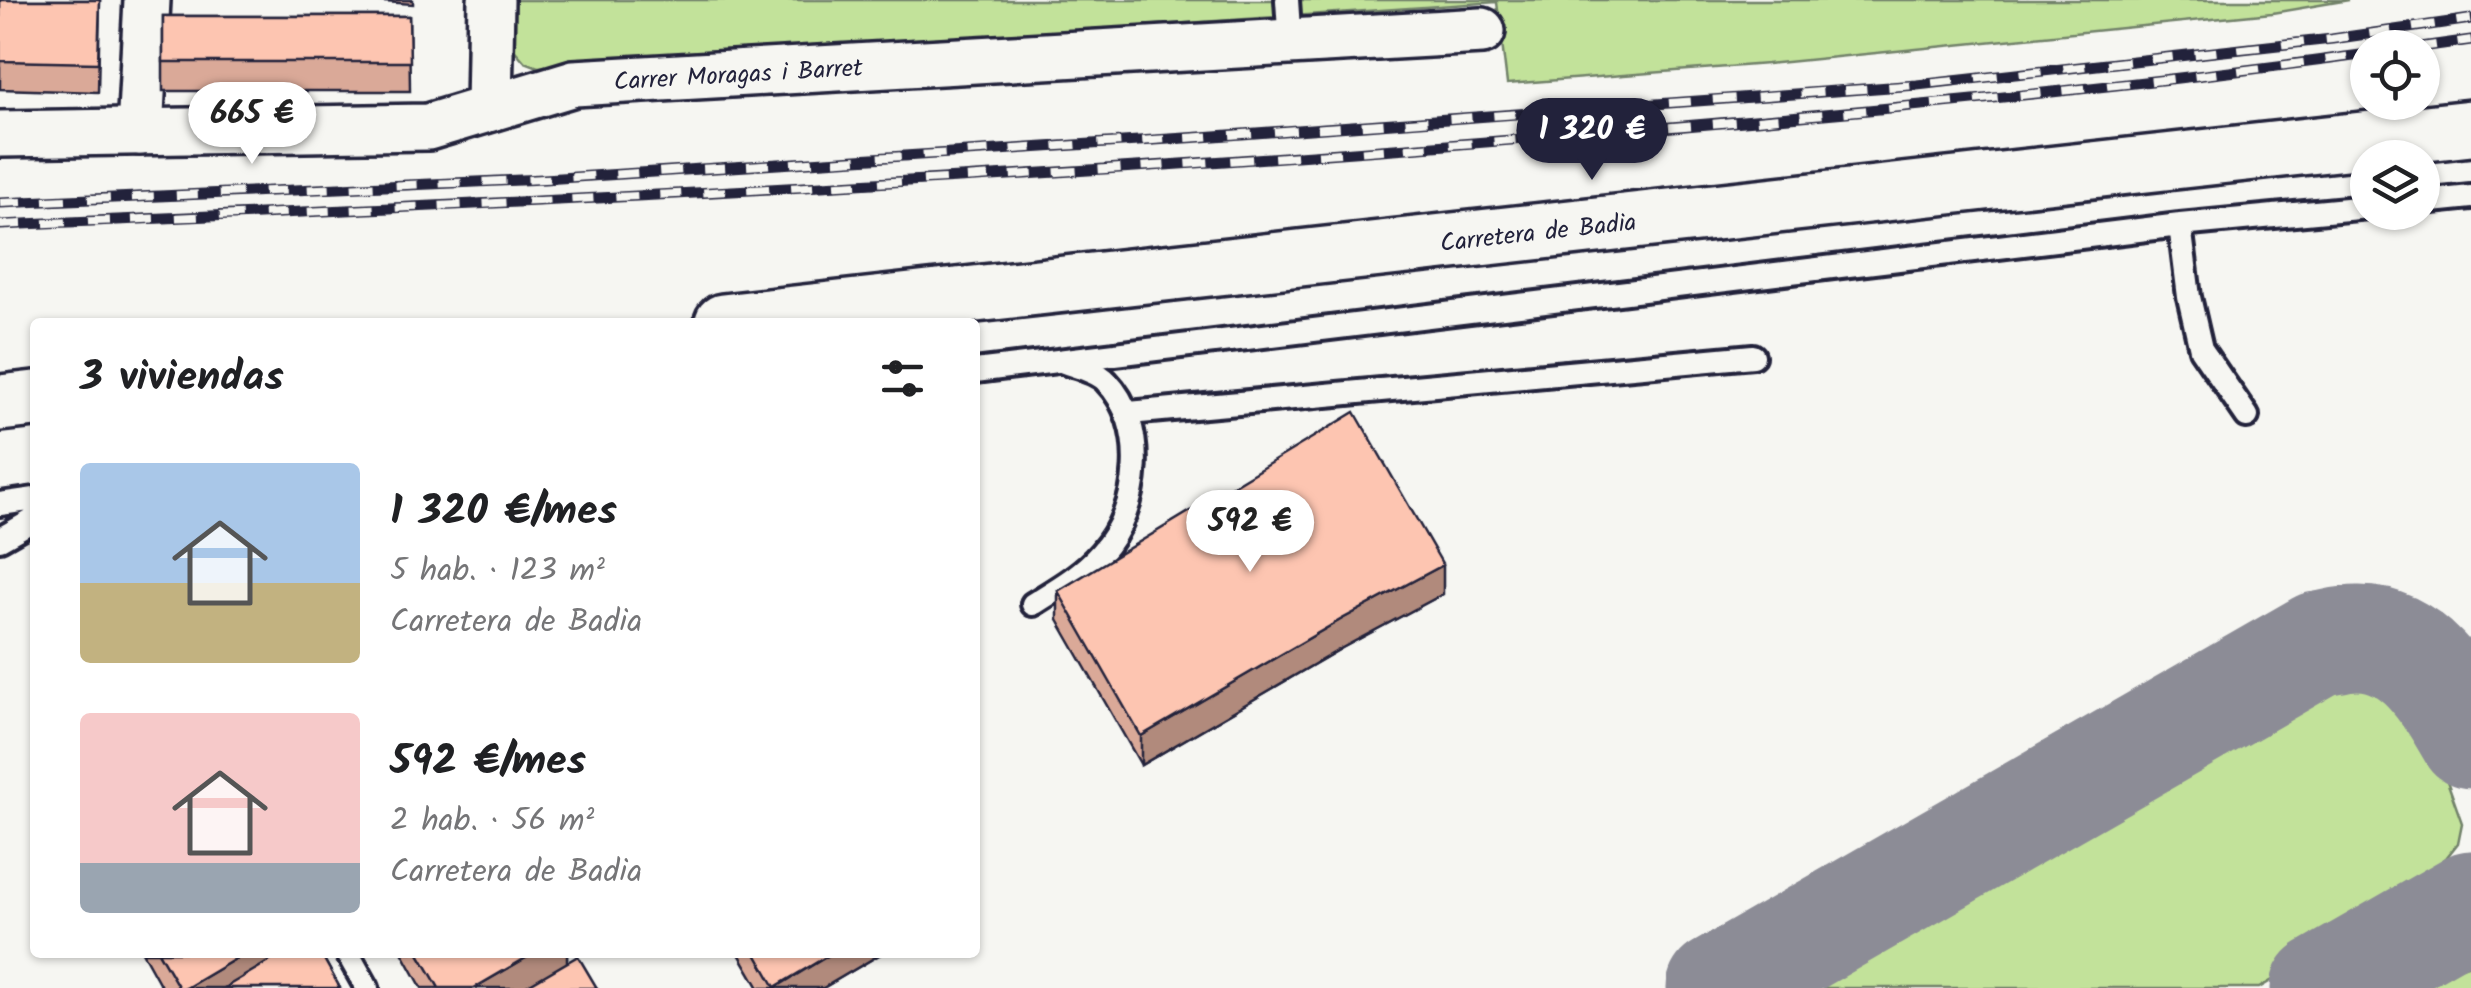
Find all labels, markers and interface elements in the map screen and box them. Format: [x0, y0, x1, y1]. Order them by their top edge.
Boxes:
map controls [2350, 30, 2440, 230]
button: locate [2350, 30, 2440, 120]
street label: Carrer Moragas i Barret [613, 48, 864, 103]
pin: 665 € [182, 82, 322, 167]
text: 665 € [210, 89, 294, 140]
pin: 1 320 € [1500, 98, 1684, 183]
text: 1 320 € [1538, 105, 1646, 156]
button: layers [2350, 140, 2440, 230]
street label: Carretera de Badia [1438, 203, 1638, 264]
text: 3 viviendas [80, 345, 284, 412]
icon: filters [875, 351, 930, 406]
text: 1 320 €/mes [390, 479, 617, 546]
pin: 592 € [1180, 490, 1320, 575]
text: 592 € [1208, 497, 1292, 548]
icon: home [160, 503, 280, 623]
text: 5 hab. · 123 m² [390, 546, 605, 597]
text: Carretera de Badia [390, 597, 642, 648]
text: 592 €/mes [390, 729, 586, 796]
icon: home [160, 753, 280, 873]
text: 2 hab. · 56 m² [390, 796, 594, 847]
text: Carretera de Badia [390, 847, 642, 898]

